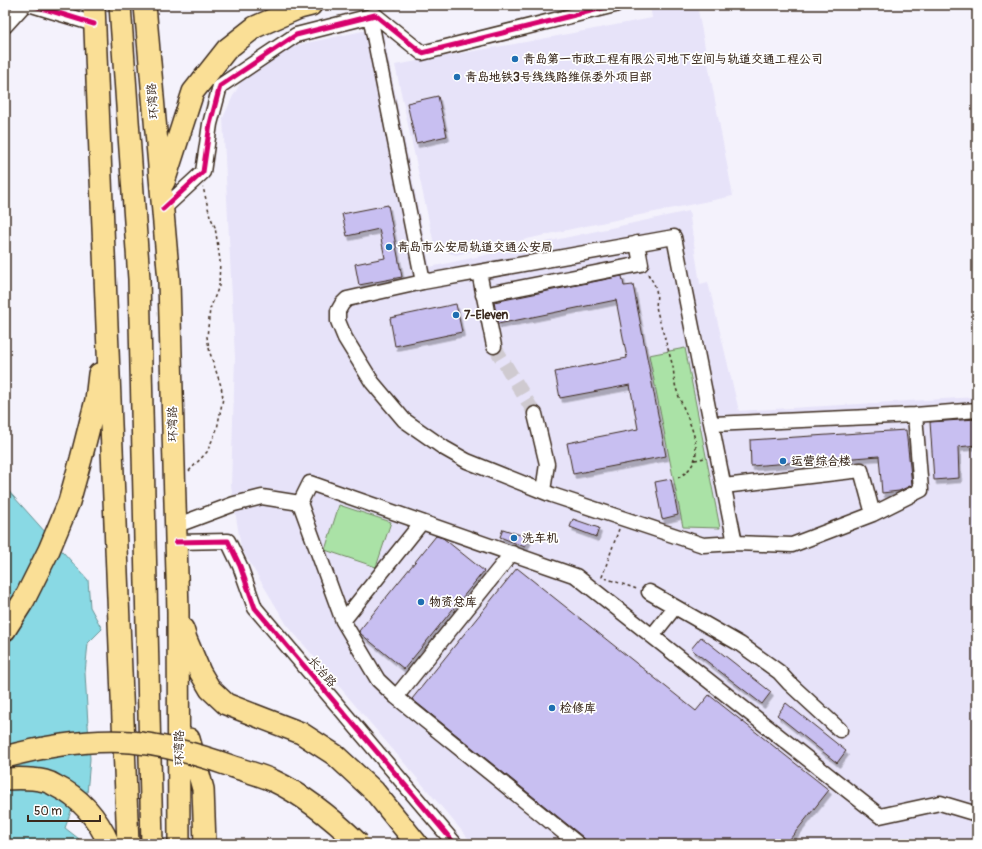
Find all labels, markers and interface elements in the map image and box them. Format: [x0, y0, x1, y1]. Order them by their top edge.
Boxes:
place label: 青岛第一市政工程有限公司地下空间与轨道交通工程公司 [523, 52, 823, 67]
marker: 青岛第一市政工程有限公司地下空间与轨道交通工程公司 [510, 54, 520, 64]
place label: 青岛地铁3号线线路维保委外项目部 [465, 70, 652, 85]
marker: 青岛地铁3号线线路维保委外项目部 [452, 72, 462, 82]
street label: 环湾路 [144, 82, 162, 120]
place label: 青岛市公安局轨道交通公安局 [397, 240, 553, 255]
marker: 青岛市公安局轨道交通公安局 [384, 242, 394, 252]
place label: 7-Eleven [464, 308, 509, 323]
marker: 7-Eleven [451, 310, 461, 320]
street label: 环湾路 [165, 406, 181, 442]
place label: 运营综合楼 [791, 454, 851, 469]
marker: 运营综合楼 [778, 456, 788, 466]
place label: 洗车机 [522, 531, 559, 546]
marker: 洗车机 [509, 533, 519, 543]
place label: 物资总库 [429, 595, 477, 610]
marker: 物资总库 [416, 597, 426, 607]
street label: 长治路 [305, 653, 339, 691]
place label: 检修库 [560, 701, 596, 716]
marker: 检修库 [547, 703, 557, 713]
street label: 环湾路 [172, 730, 187, 766]
scale bar [28, 797, 100, 823]
text: 50 m [34, 804, 62, 819]

